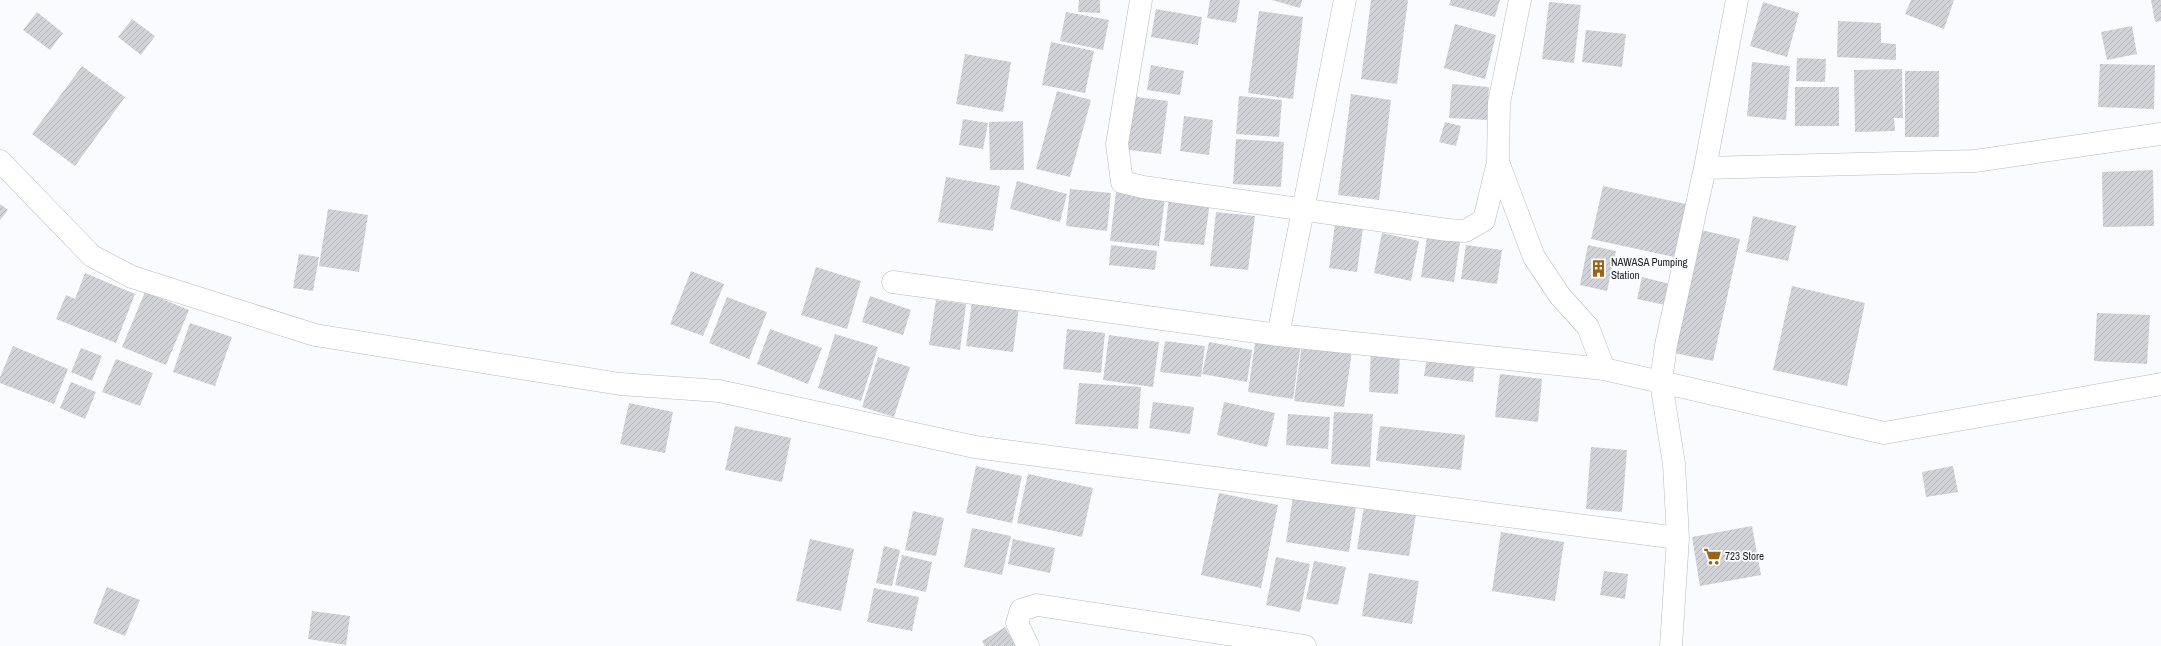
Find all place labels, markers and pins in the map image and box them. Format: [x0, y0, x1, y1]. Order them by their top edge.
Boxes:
place label: NAWASA Pumping Station [1611, 255, 1688, 282]
building icon: NAWASA Pumping Station [1588, 258, 1608, 278]
supermarket icon: 723 Store [1702, 546, 1722, 566]
place label: 723 Store [1725, 549, 1764, 563]

